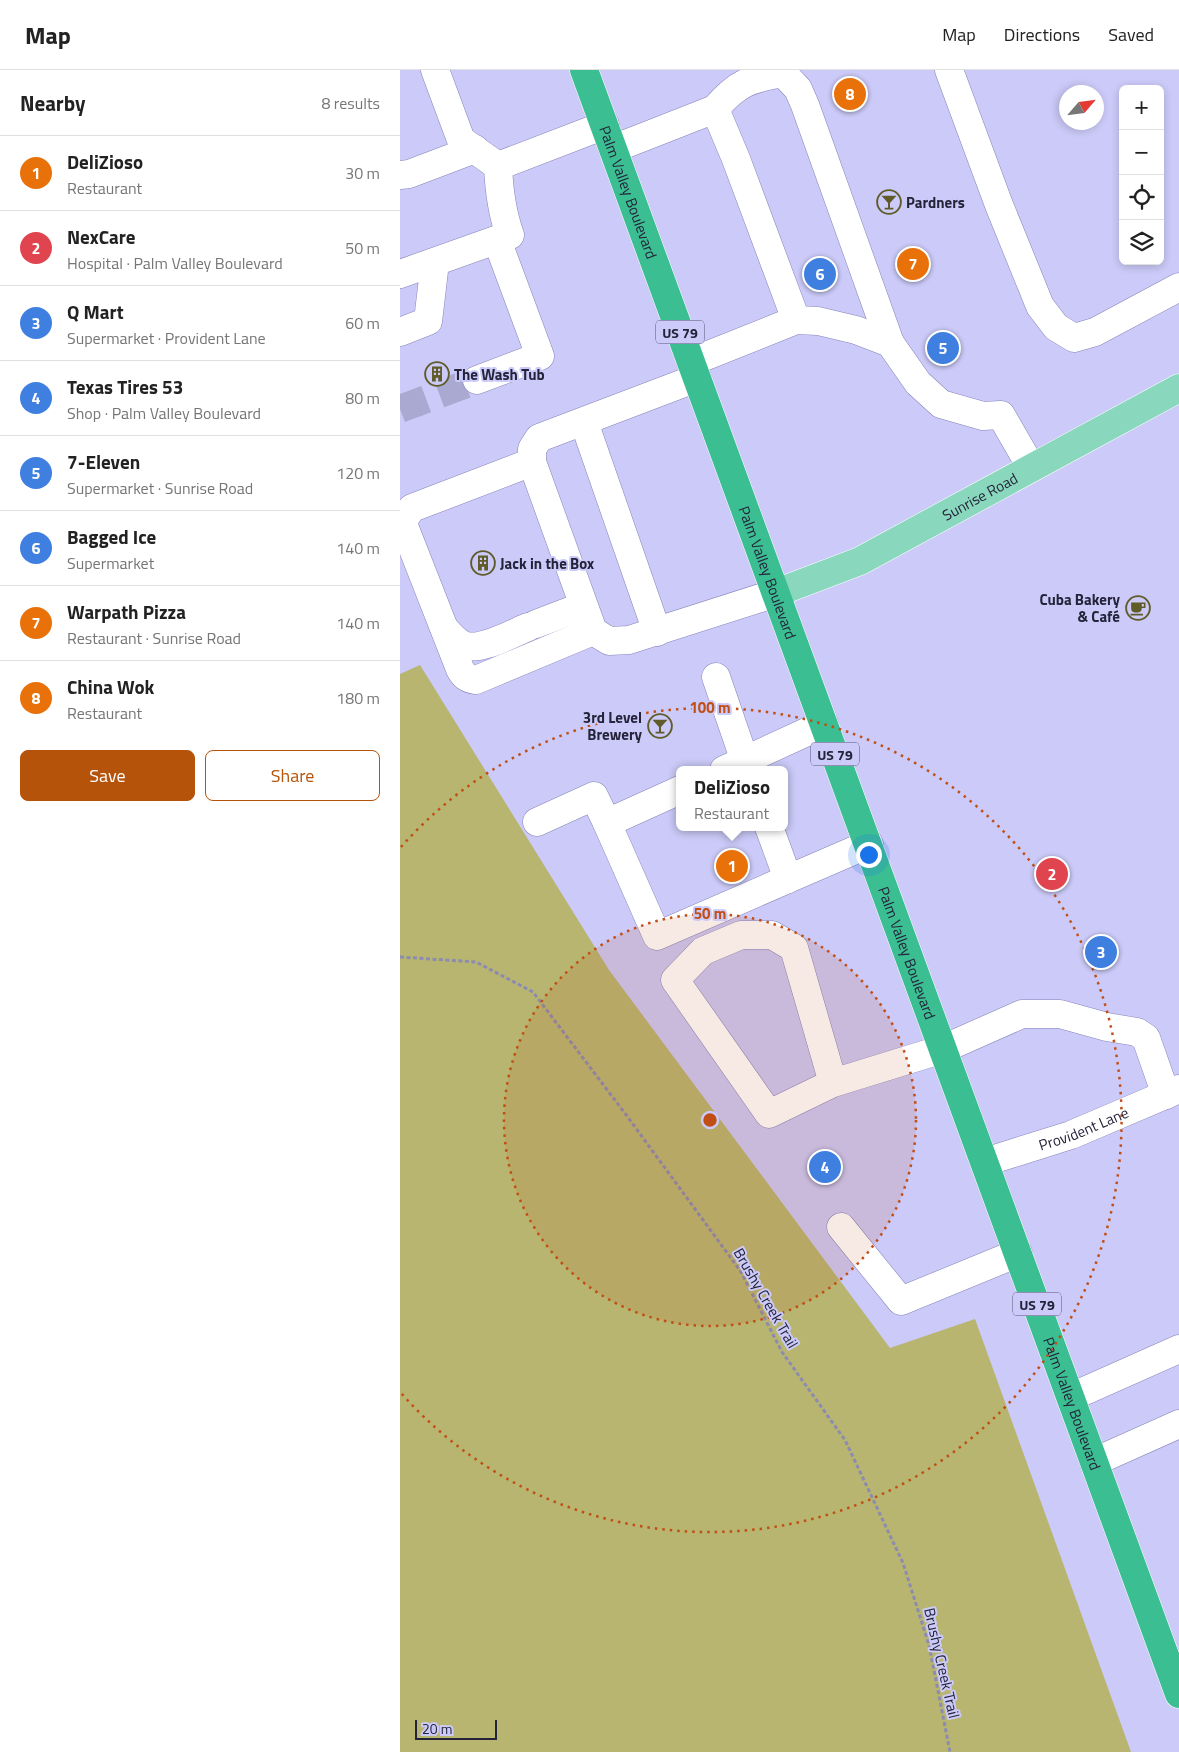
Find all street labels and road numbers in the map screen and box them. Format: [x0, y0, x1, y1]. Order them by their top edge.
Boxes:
street label: Palm Valley Boulevard [594, 122, 664, 262]
road number: US 79 [656, 320, 704, 344]
street label: Sunrise Road [938, 466, 1022, 526]
street label: Palm Valley Boulevard [733, 503, 803, 642]
road number: US 79 [811, 742, 859, 766]
street label: Palm Valley Boulevard [872, 883, 942, 1022]
street label: Provident Lane [1036, 1100, 1132, 1156]
street label: Brushy Creek Trail [728, 1243, 804, 1353]
road number: US 79 [1013, 1292, 1061, 1316]
street label: Palm Valley Boulevard [1038, 1334, 1107, 1473]
street label: Brushy Creek Trail [918, 1605, 966, 1721]

